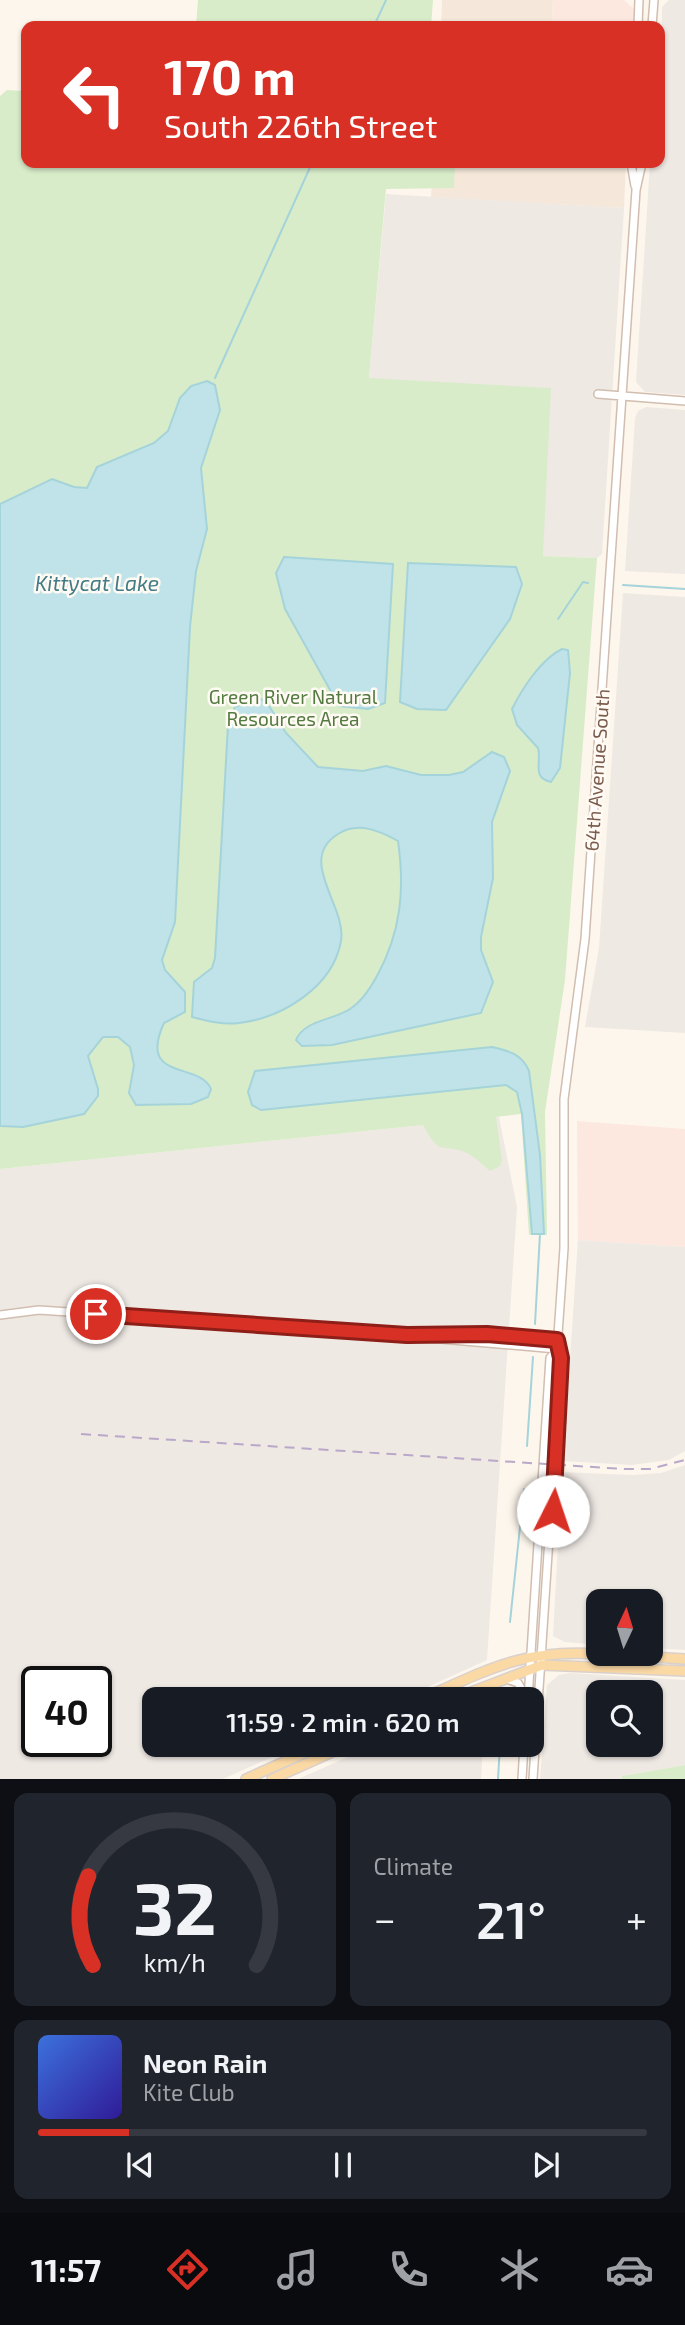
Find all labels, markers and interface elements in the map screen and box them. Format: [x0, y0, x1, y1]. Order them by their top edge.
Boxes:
text: 170 m [164, 46, 296, 105]
icon: left [49, 49, 140, 140]
text: South 226th Street [164, 106, 437, 144]
water label: Kittycat Lake [35, 570, 159, 596]
park label: Green River Natural Resources Area [209, 685, 378, 730]
street label: 64th Avenue South [579, 688, 614, 852]
pin [66, 1284, 126, 1344]
icon: arrive [77, 1295, 115, 1333]
position arrow [516, 1474, 590, 1548]
north arrow [586, 1589, 663, 1666]
map controls [586, 1589, 663, 1757]
speed limit sign: 40 [21, 1666, 112, 1757]
button: search [586, 1680, 663, 1757]
text: 11:59 · 2 min · 620 m [226, 1706, 460, 1737]
text: Climate [374, 1852, 453, 1880]
text: 32 [133, 1863, 217, 1951]
text: 21° [476, 1887, 546, 1949]
text: − [374, 1895, 396, 1941]
text: + [626, 1895, 647, 1941]
text: km/h [144, 1947, 206, 1977]
text: Neon Rain [143, 2047, 267, 2078]
text: Kite Club [143, 2078, 235, 2106]
icon: previous [121, 2146, 159, 2184]
icon: pause [324, 2146, 362, 2184]
icon: next [527, 2146, 565, 2184]
icon: directions [163, 2245, 212, 2294]
icon: music [273, 2245, 322, 2294]
icon: phone [384, 2245, 433, 2294]
icon: climate [495, 2245, 544, 2294]
icon: car [605, 2245, 654, 2294]
text: 11:57 [31, 2250, 101, 2288]

